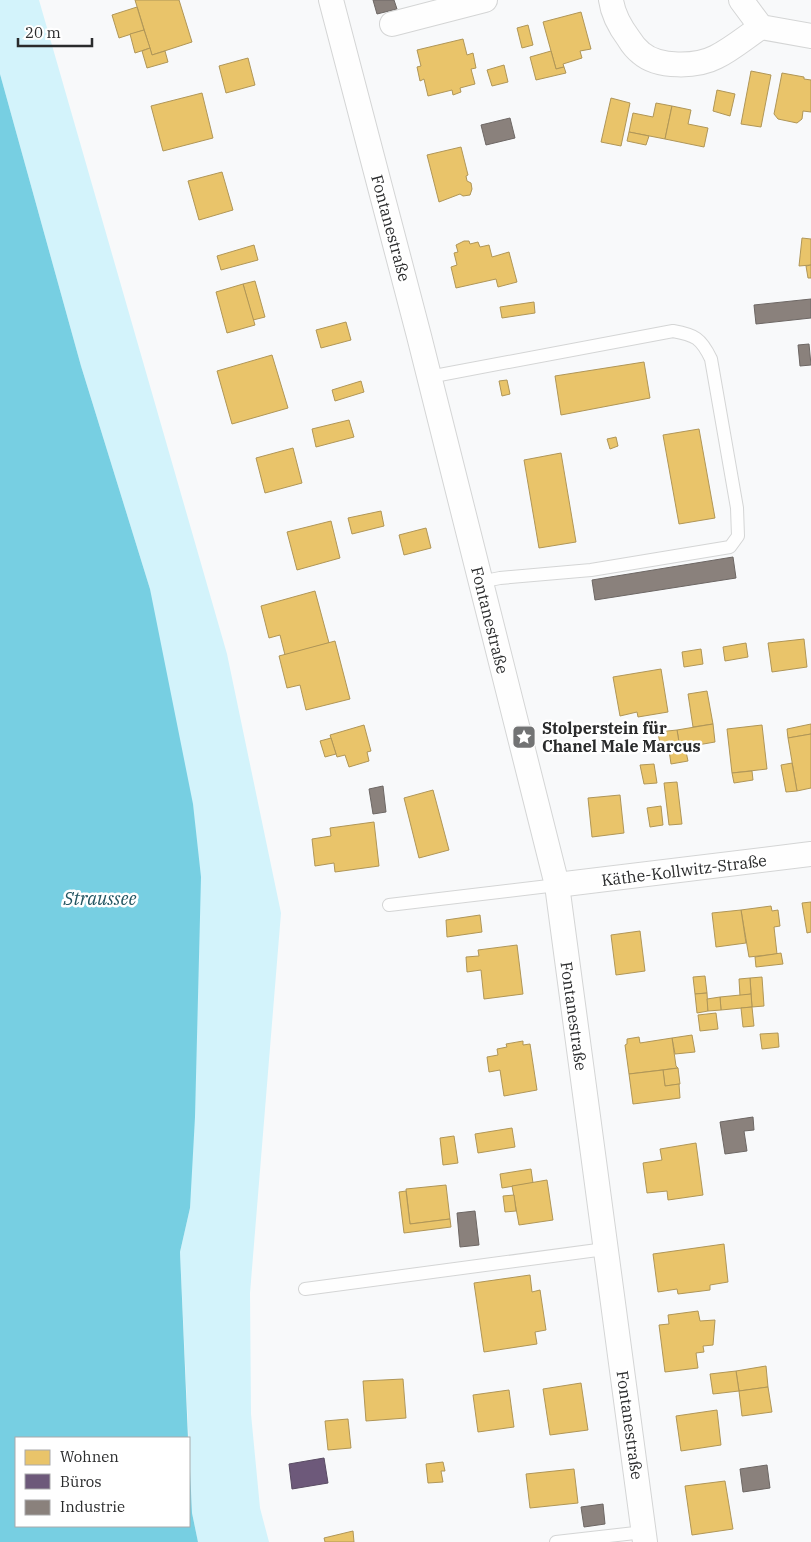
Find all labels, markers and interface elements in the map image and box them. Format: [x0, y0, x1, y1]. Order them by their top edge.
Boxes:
scale bar [18, 15, 91, 47]
text: 20 m [25, 23, 61, 42]
street label: Fontanestraße [367, 172, 415, 284]
street label: Fontanestraße [467, 564, 513, 676]
place label: Stolperstein für Chanel Male Marcus [542, 718, 701, 756]
place icon: Stolperstein für Chanel Male Marcus [511, 724, 537, 750]
street label: Käthe-Kollwitz-Straße [600, 850, 768, 890]
water label: Straussee [63, 887, 136, 910]
street label: Fontanestraße [556, 960, 592, 1072]
street label: Fontanestraße [612, 1369, 648, 1481]
legend [15, 1437, 190, 1527]
text: Wohnen [60, 1447, 119, 1466]
text: Büros [60, 1472, 102, 1491]
text: Industrie [60, 1497, 125, 1516]

